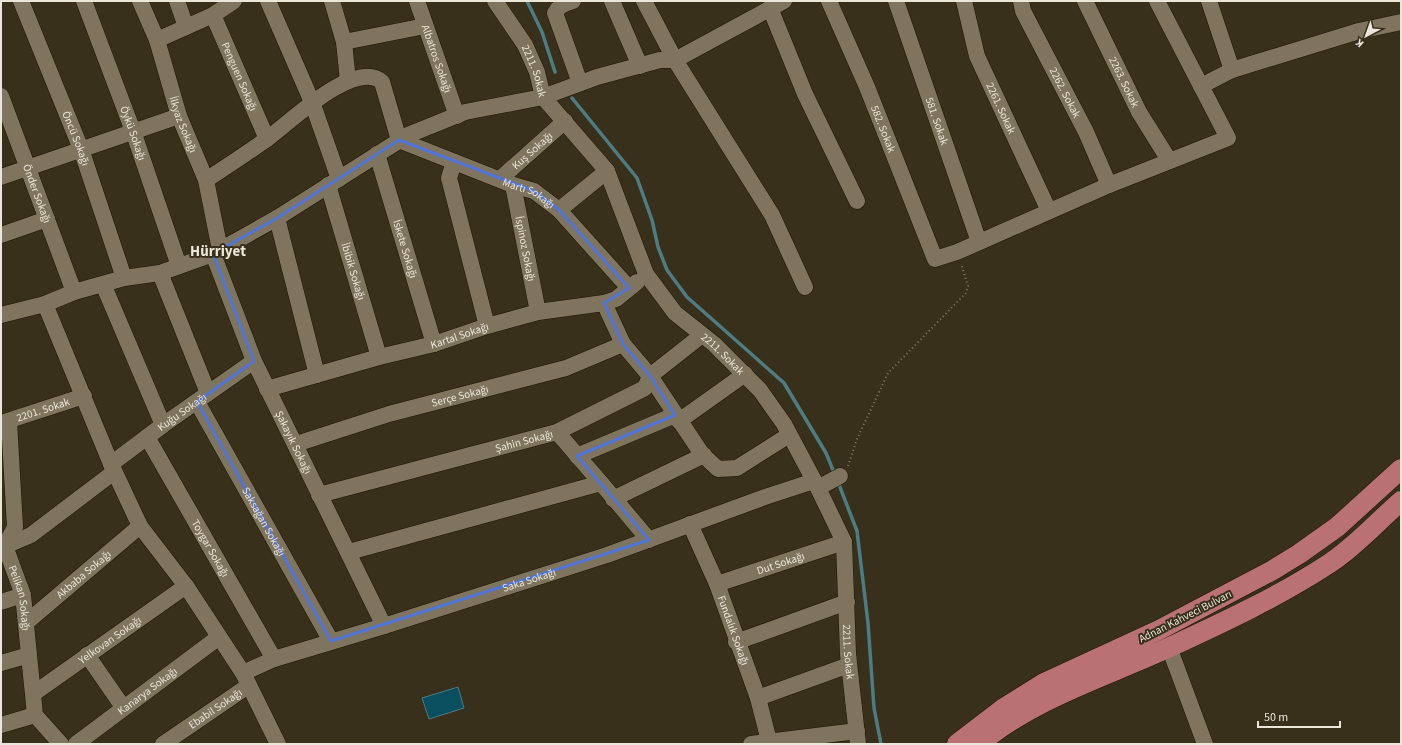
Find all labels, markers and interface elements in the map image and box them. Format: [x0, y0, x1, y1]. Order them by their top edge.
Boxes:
north arrow [1346, 16, 1386, 56]
street label: Albatros Sokağı [418, 23, 455, 95]
text: K [1352, 35, 1367, 51]
street label: Penguen Sokağı [218, 40, 261, 113]
street label: 2211. Sokak [518, 42, 550, 99]
street label: 2263. Sokak [1105, 54, 1143, 111]
street label: 2262. Sokak [1046, 65, 1085, 121]
street label: 2261. Sokak [982, 80, 1019, 137]
street label: İlkyaz Sokağı [166, 94, 201, 155]
street label: 581. Sokak [922, 95, 952, 148]
street label: 582. Sokak [867, 103, 899, 155]
street label: Öykü Sokağı [116, 104, 149, 162]
street label: Öncü Sokağı [58, 109, 93, 168]
street label: Kuş Sokağı [509, 128, 556, 173]
street label: Önder Sokağı [19, 162, 55, 225]
street label: Martı Sokağı [500, 175, 558, 212]
street label: İspinoz Sokağı [511, 215, 539, 283]
street label: İskete Sokağı [389, 218, 421, 280]
district label: Hürriyet [190, 241, 246, 262]
street label: İbibik Sokağı [338, 241, 369, 302]
street label: Kartal Sokağı [429, 319, 490, 353]
street label: 2211. Sokak [698, 330, 748, 379]
street label: Serçe Sokağı [430, 381, 490, 411]
street label: Kuğu Sokağı [154, 390, 210, 435]
street label: 2201. Sokak [15, 394, 72, 426]
street label: Şakayık Sokağı [271, 408, 315, 477]
street label: Şahin Sokağı [493, 426, 555, 456]
street label: Saksağan Sokağı [238, 484, 289, 559]
street label: Toygar Sokağı [188, 517, 233, 580]
street label: Akbaba Sokağı [53, 547, 114, 602]
street label: Dut Sokağı [755, 549, 807, 578]
street label: Pelikan Sokağı [5, 563, 34, 631]
street label: Saka Sokağı [500, 565, 558, 596]
street label: Adnan Kahveci Bulvarı [1136, 586, 1234, 646]
street label: Fundalık Sokağı [714, 594, 753, 667]
street label: Yelkovan Sokağı [75, 613, 145, 668]
street label: 2211. Sokak [839, 624, 858, 681]
street label: Kanarya Sokağı [115, 664, 181, 718]
street label: Ebabil Sokağı [185, 685, 245, 733]
scale bar [1258, 703, 1340, 729]
text: 50 m [1264, 709, 1288, 726]

